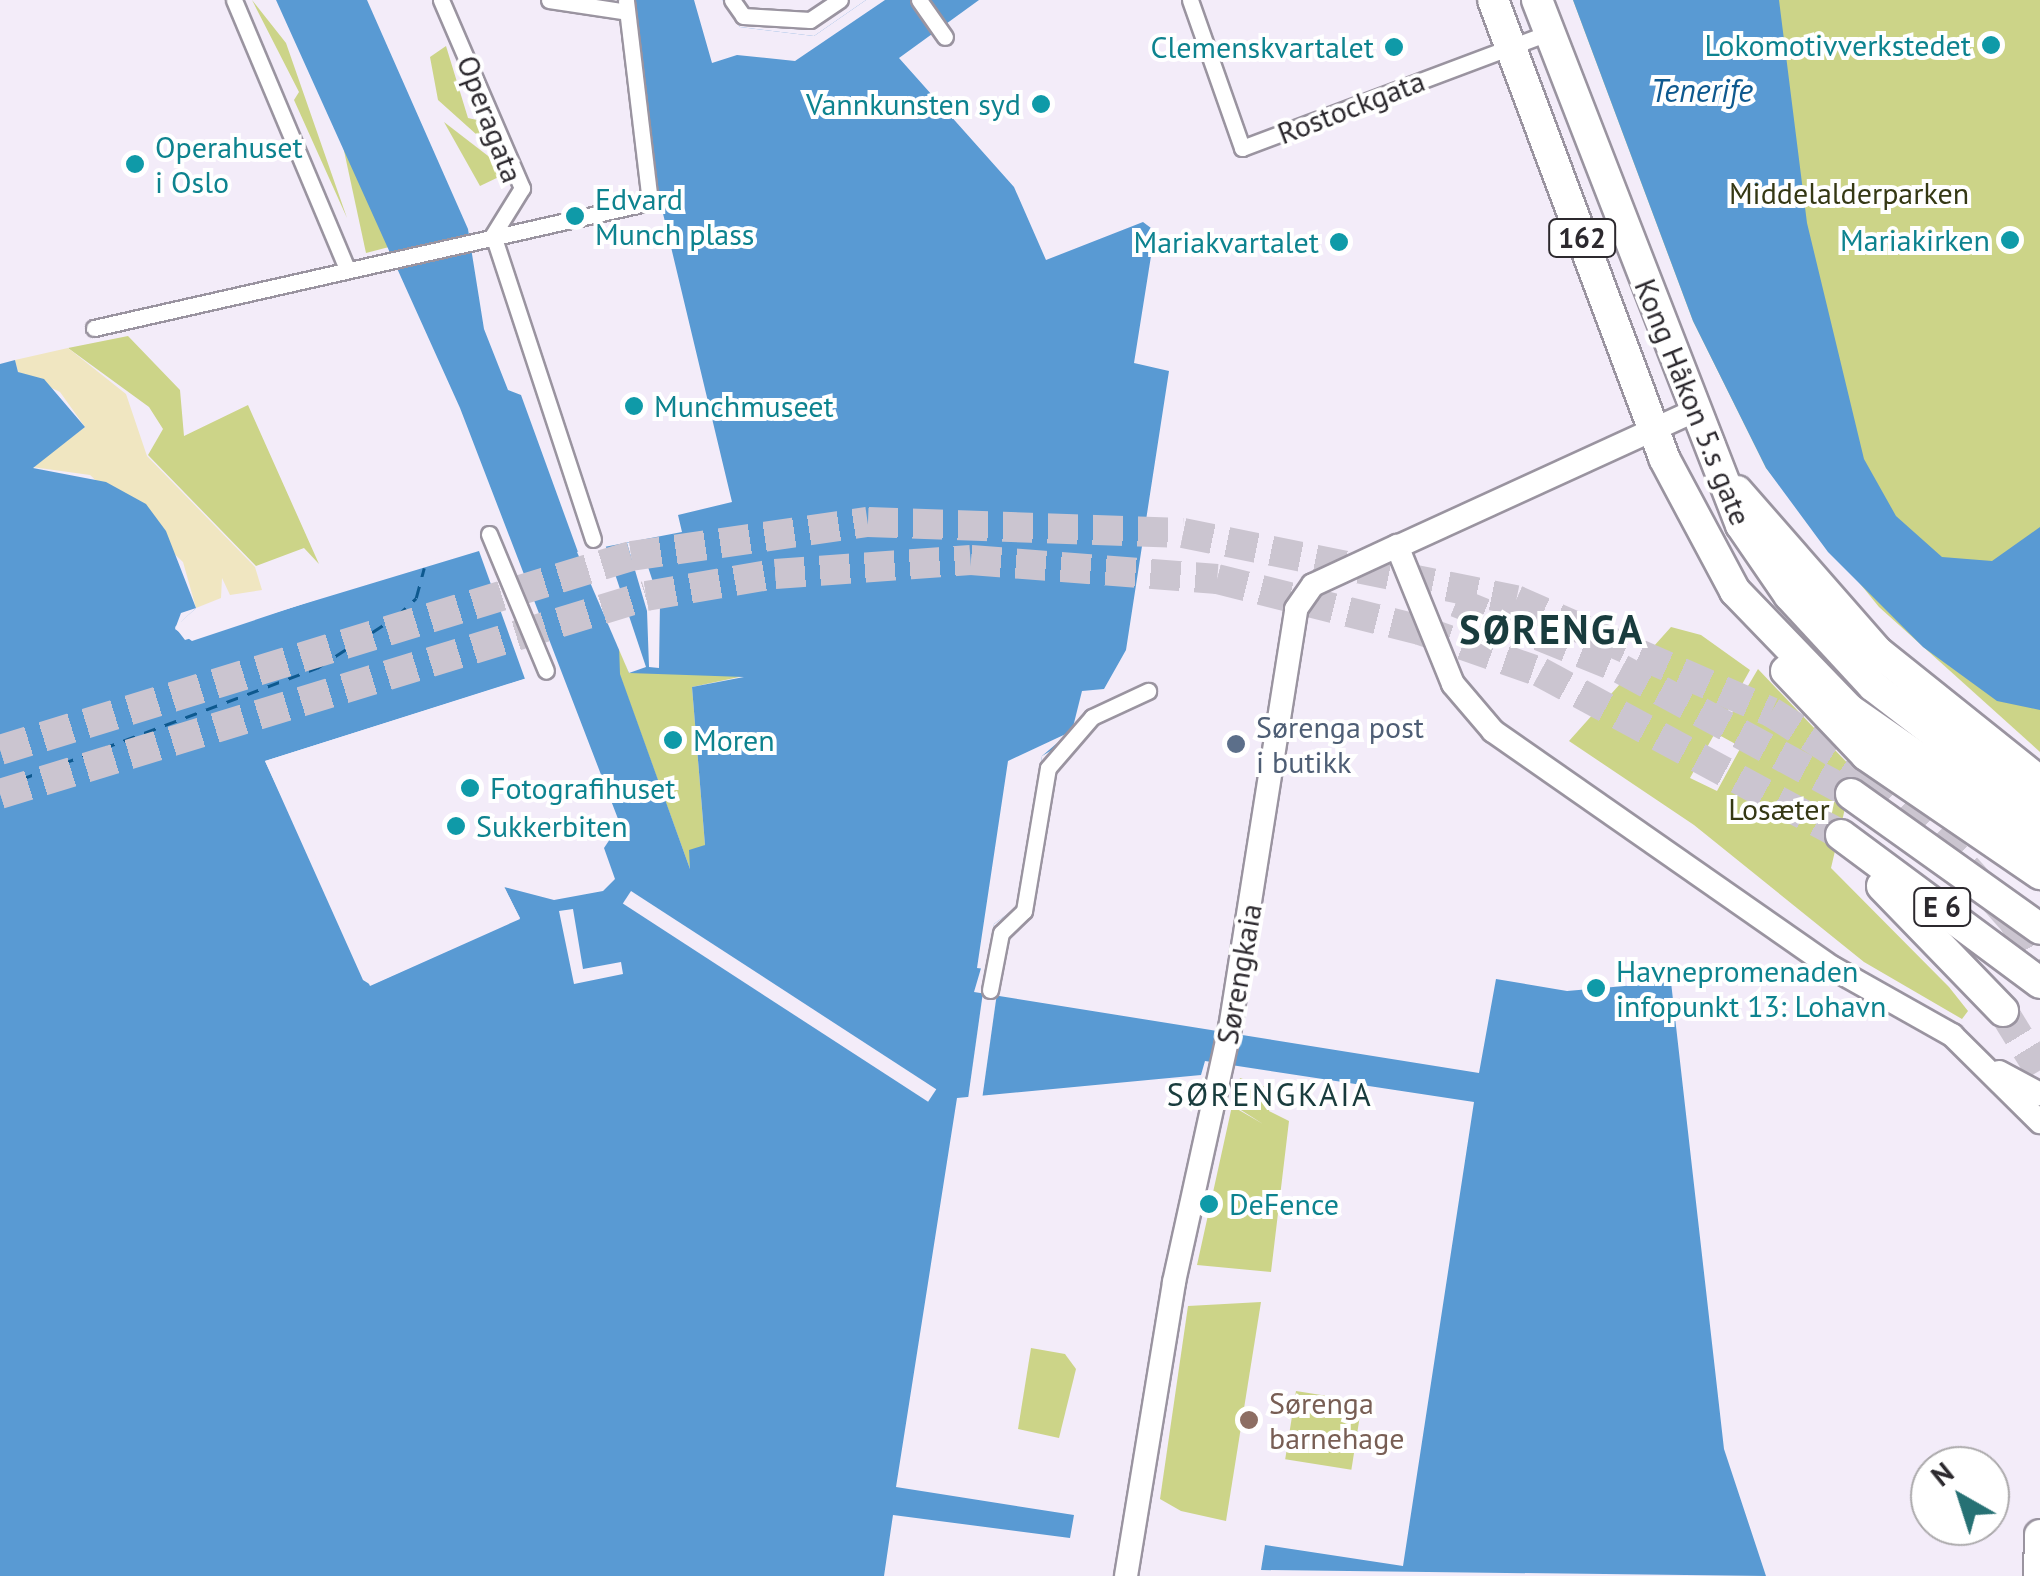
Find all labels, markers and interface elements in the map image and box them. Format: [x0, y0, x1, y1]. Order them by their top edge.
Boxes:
place label: Lokomotivverkstedet [1705, 27, 1971, 63]
place label: Clemenskvartalet [1150, 29, 1374, 65]
marker: Lokomotivverkstedet [1980, 34, 2002, 56]
marker: Clemenskvartalet [1383, 36, 1405, 58]
street label: Operagata [449, 50, 531, 188]
street label: Rostockgata [1272, 62, 1430, 152]
water label: Tenerife [1651, 71, 1753, 109]
place label: Vannkunsten syd [806, 86, 1021, 122]
marker: Vannkunsten syd [1030, 93, 1052, 115]
place label: Operahuset i Oslo [155, 129, 303, 200]
marker: Operahuset i Oslo [124, 153, 146, 175]
park label: Middelalderparken [1729, 175, 1969, 211]
place label: Edvard Munch plass [595, 181, 754, 252]
marker: Edvard Munch plass [564, 205, 586, 227]
road number: 162 [1547, 215, 1617, 261]
place label: Mariakirken [1840, 222, 1990, 258]
place label: Mariakvartalet [1133, 224, 1319, 260]
marker: Mariakirken [1999, 229, 2021, 251]
marker: Mariakvartalet [1328, 231, 1350, 253]
street label: Kong Håkon 5.s gate [1627, 274, 1759, 530]
place label: Munchmuseet [654, 388, 834, 424]
marker: Munchmuseet [623, 395, 645, 417]
district label: SØRENGA [1459, 605, 1645, 653]
place label: Sørenga post i butikk [1256, 709, 1424, 780]
place label: Moren [693, 722, 775, 758]
marker: Moren [662, 729, 684, 751]
marker: Sørenga post i butikk [1225, 733, 1247, 755]
place label: Fotografihuset [490, 770, 676, 806]
marker: Fotografihuset [459, 777, 481, 799]
park label: Losæter [1728, 791, 1830, 827]
place label: Sukkerbiten [476, 808, 628, 844]
marker: Sukkerbiten [445, 815, 467, 837]
road number: E 6 [1912, 884, 1972, 930]
street label: Sørengkaia [1209, 901, 1269, 1047]
place label: Havnepromenaden infopunkt 13: Lohavn [1616, 953, 1886, 1024]
marker: Havnepromenaden infopunkt 13: Lohavn [1585, 977, 1607, 999]
district label: SØRENGKAIA [1167, 1075, 1373, 1113]
place label: DeFence [1229, 1186, 1339, 1222]
marker: DeFence [1198, 1193, 1220, 1215]
place label: Sørenga barnehage [1269, 1385, 1405, 1456]
marker: Sørenga barnehage [1238, 1409, 1260, 1431]
north arrow [1910, 1446, 2010, 1546]
text: N [1923, 1454, 1961, 1494]

